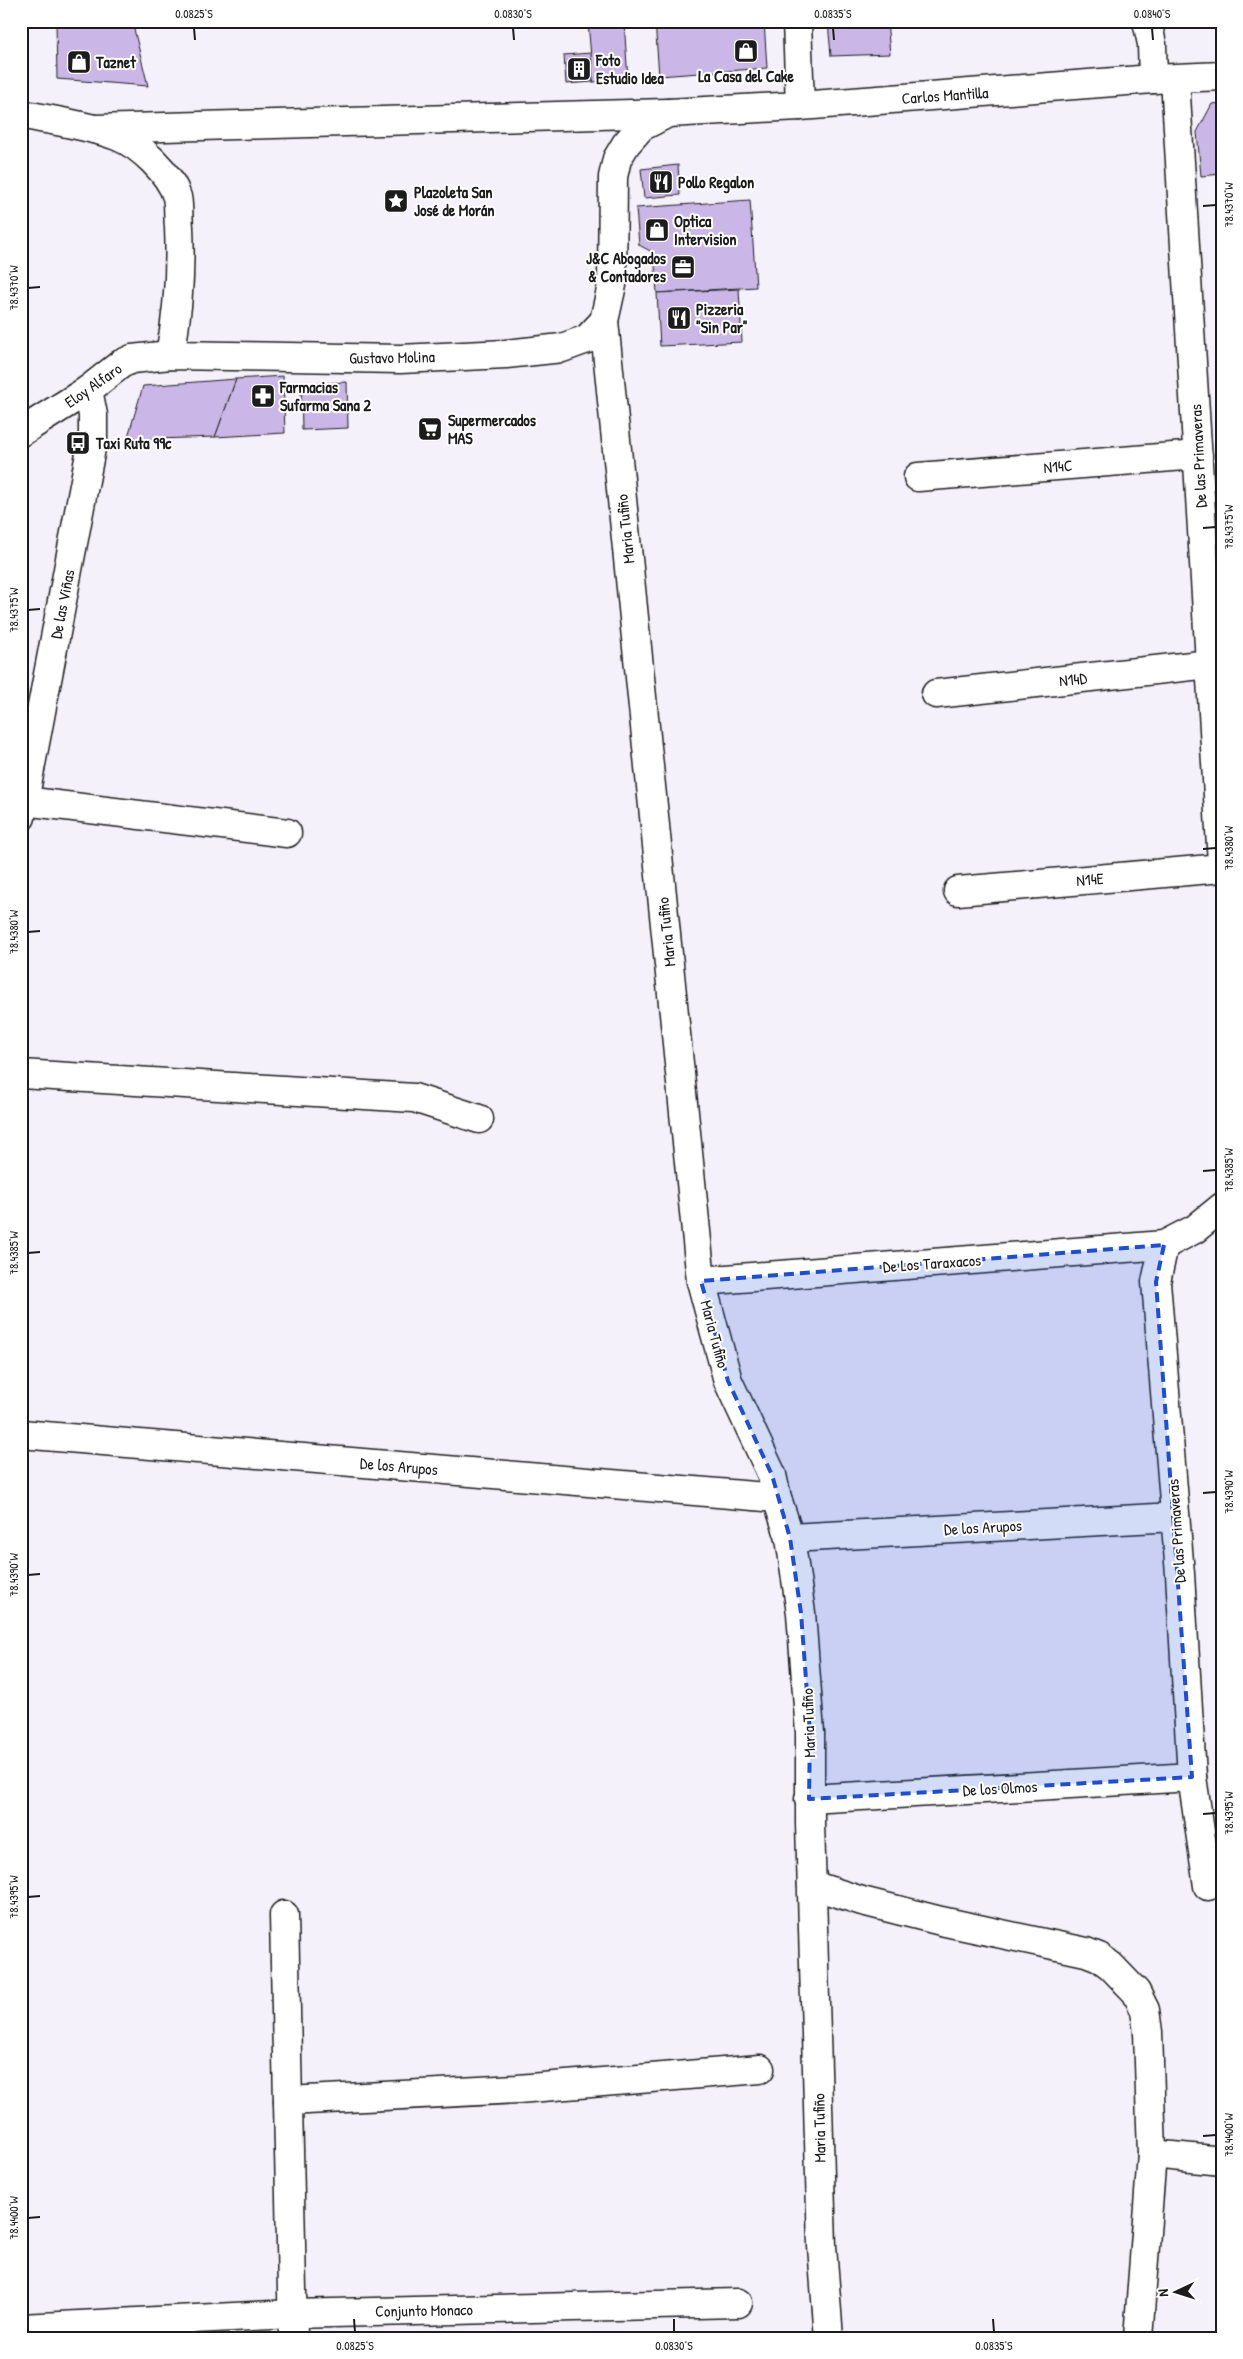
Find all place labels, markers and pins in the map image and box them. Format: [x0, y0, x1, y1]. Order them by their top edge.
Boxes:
shop icon: La Casa del Cake [733, 38, 759, 64]
shop icon: Taznet [66, 49, 92, 75]
place label: Foto Estudio Idea [595, 49, 664, 89]
place label: Taznet [95, 51, 136, 73]
building icon: Foto Estudio Idea [566, 56, 592, 82]
place label: La Casa del Cake [698, 65, 794, 87]
restaurant icon: Pollo Regalon [648, 169, 674, 195]
place label: Pollo Regalon [678, 171, 754, 194]
place label: Plazoleta San José de Morán [414, 181, 495, 221]
place icon: Plazoleta San José de Morán [383, 188, 409, 214]
place label: Optica Intervision [674, 210, 736, 250]
shop icon: Optica Intervision [644, 217, 670, 243]
place label: J&C Abogados & Contadores [586, 247, 667, 287]
office icon: J&C Abogados & Contadores [670, 254, 696, 280]
place label: Pizzeria "Sin Par" [696, 298, 748, 338]
restaurant icon: Pizzeria "Sin Par" [666, 305, 692, 331]
place label: Farmacias Sufarma Sana 2 [279, 376, 372, 416]
pharmacy icon: Farmacias Sufarma Sana 2 [250, 383, 276, 409]
place label: Supermercados MAS [448, 409, 537, 449]
supermarket icon: Supermercados MAS [417, 416, 443, 442]
bus stop icon: Taxi Ruta 99c [65, 430, 91, 456]
place label: Taxi Ruta 99c [95, 432, 172, 454]

